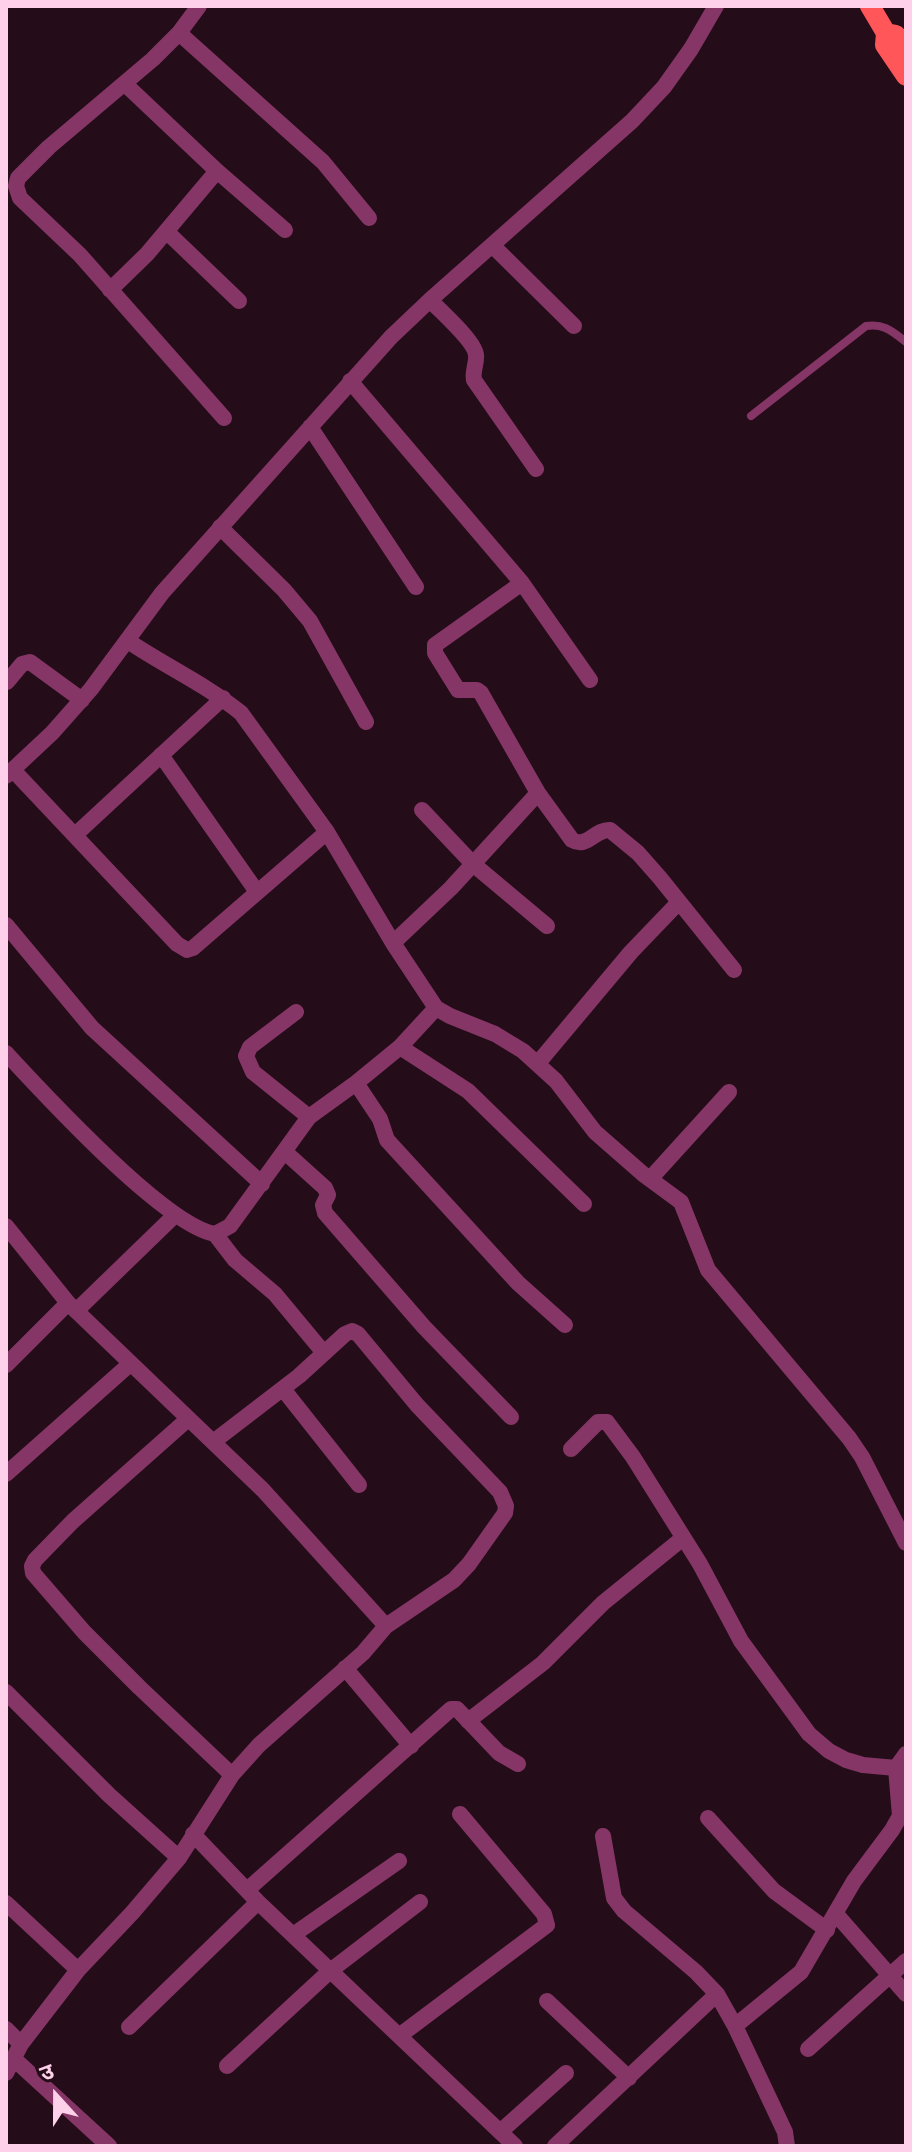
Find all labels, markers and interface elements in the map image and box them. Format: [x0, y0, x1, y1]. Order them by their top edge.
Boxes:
north arrow [16, 2056, 96, 2136]
text: उ [36, 2058, 58, 2088]

